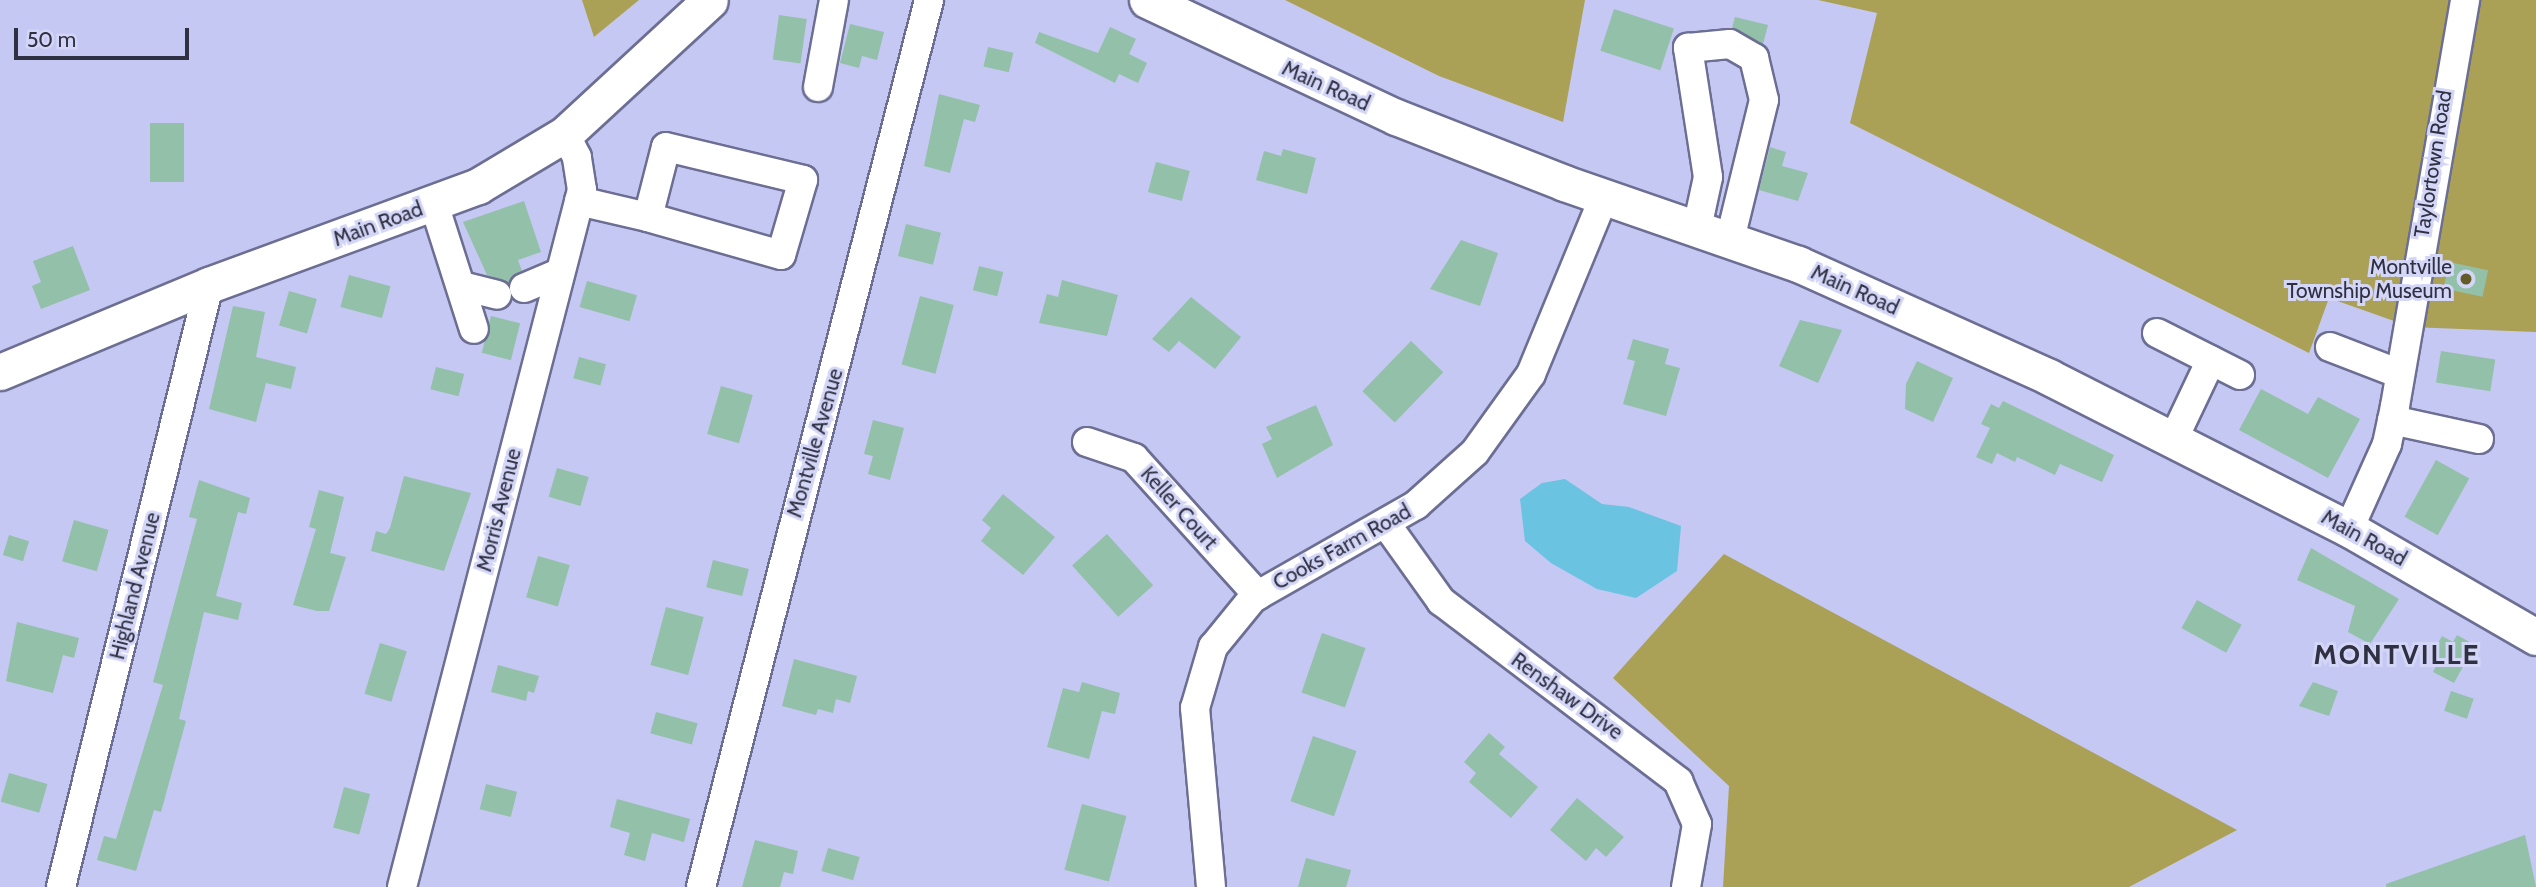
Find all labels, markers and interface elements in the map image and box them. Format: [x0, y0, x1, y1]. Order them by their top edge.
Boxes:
scale bar [18, 14, 192, 58]
text: 50 m [27, 27, 76, 52]
street label: Main Road [1278, 55, 1374, 117]
street label: Taylortown Road [2409, 89, 2457, 239]
street label: Main Road [330, 196, 426, 252]
place label: Montville Township Museum [2286, 254, 2452, 304]
street label: Main Road [1807, 259, 1903, 321]
marker: Montville Township Museum [2458, 271, 2474, 287]
street label: Montville Avenue [782, 366, 848, 520]
street label: Morris Avenue [472, 446, 526, 574]
street label: Keller Court [1135, 461, 1223, 555]
street label: Cooks Farm Road [1269, 499, 1415, 595]
street label: Main Road [2317, 504, 2411, 572]
street label: Highland Avenue [105, 510, 165, 662]
district label: MONTVILLE [2315, 637, 2479, 671]
street label: Renshaw Drive [1506, 647, 1628, 745]

